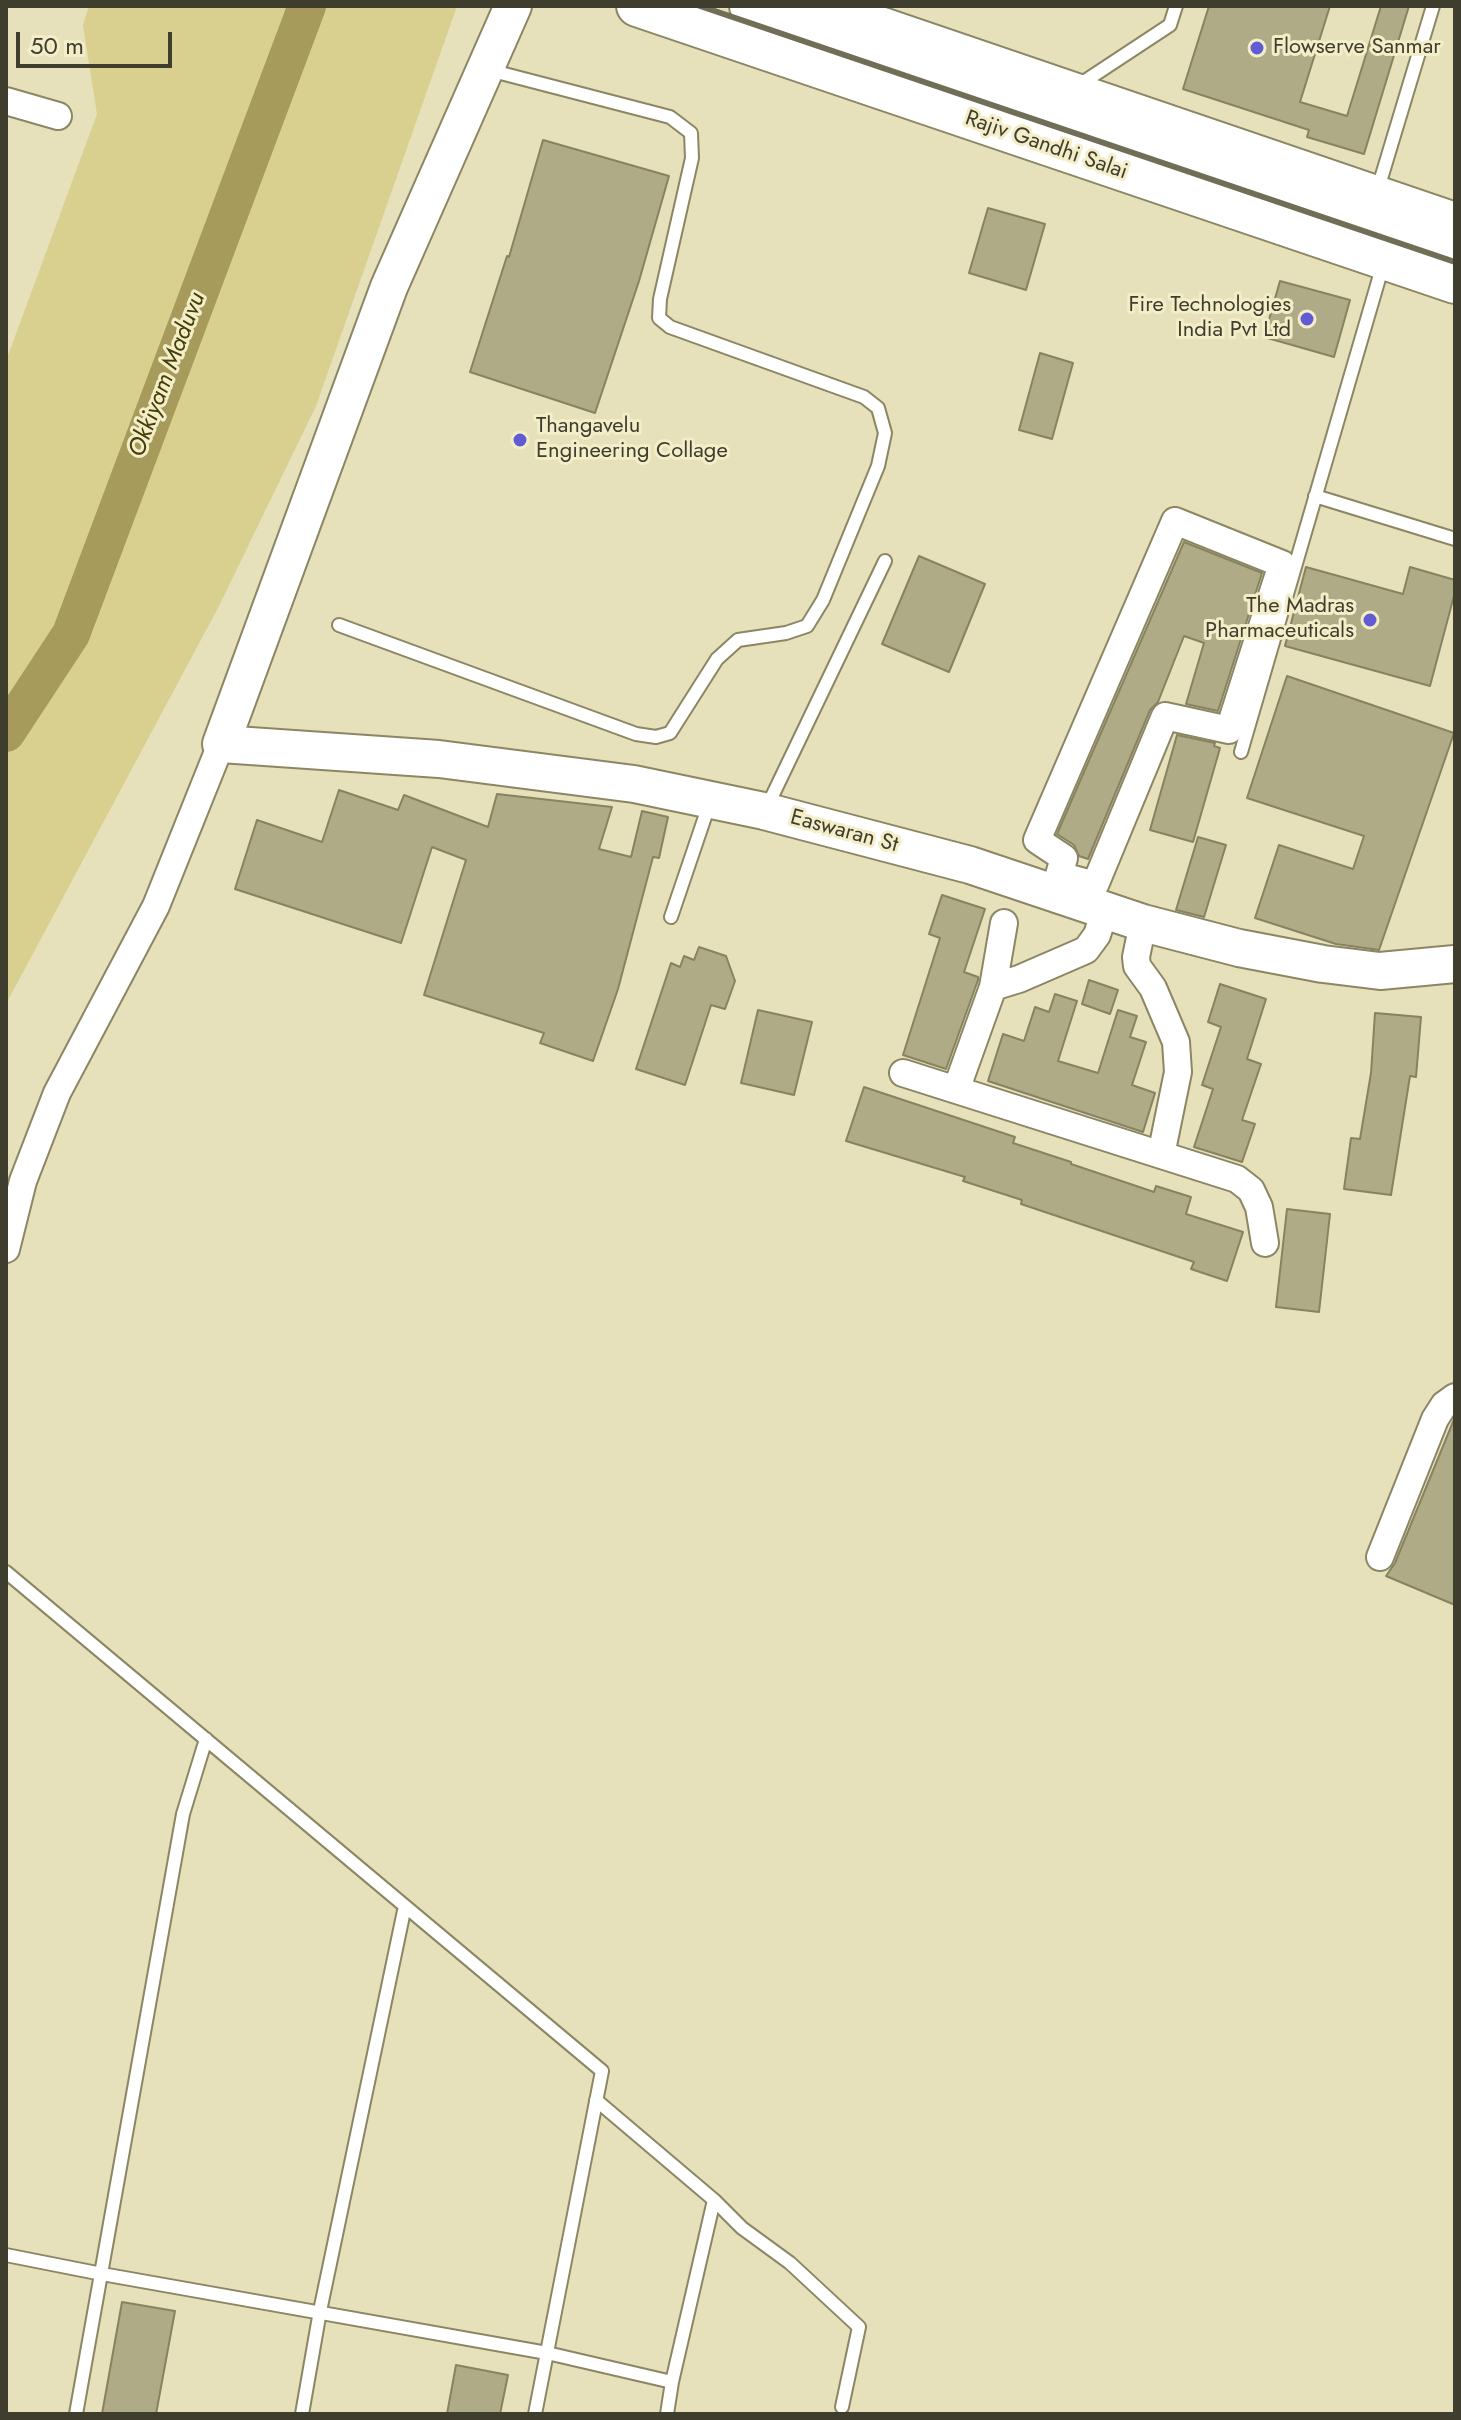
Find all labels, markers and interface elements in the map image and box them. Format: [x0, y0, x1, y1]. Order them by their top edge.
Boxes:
scale bar [20, 16, 176, 66]
text: 50 m [30, 28, 84, 63]
place label: Flowserve Sanmar [1273, 35, 1441, 61]
marker: Flowserve Sanmar [1248, 39, 1266, 57]
street label: Rajiv Gandhi Salai [961, 106, 1131, 186]
water label: Okkiyam Maduvu [123, 289, 213, 461]
place label: Fire Technologies India Pvt Ltd [1129, 293, 1291, 344]
marker: Fire Technologies India Pvt Ltd [1298, 310, 1316, 328]
place label: Thangavelu Engineering Collage [536, 414, 728, 466]
marker: Thangavelu Engineering Collage [511, 431, 529, 449]
place label: The Madras Pharmaceuticals [1205, 594, 1354, 646]
marker: The Madras Pharmaceuticals [1361, 611, 1379, 629]
street label: Easwaran St [787, 805, 901, 859]

